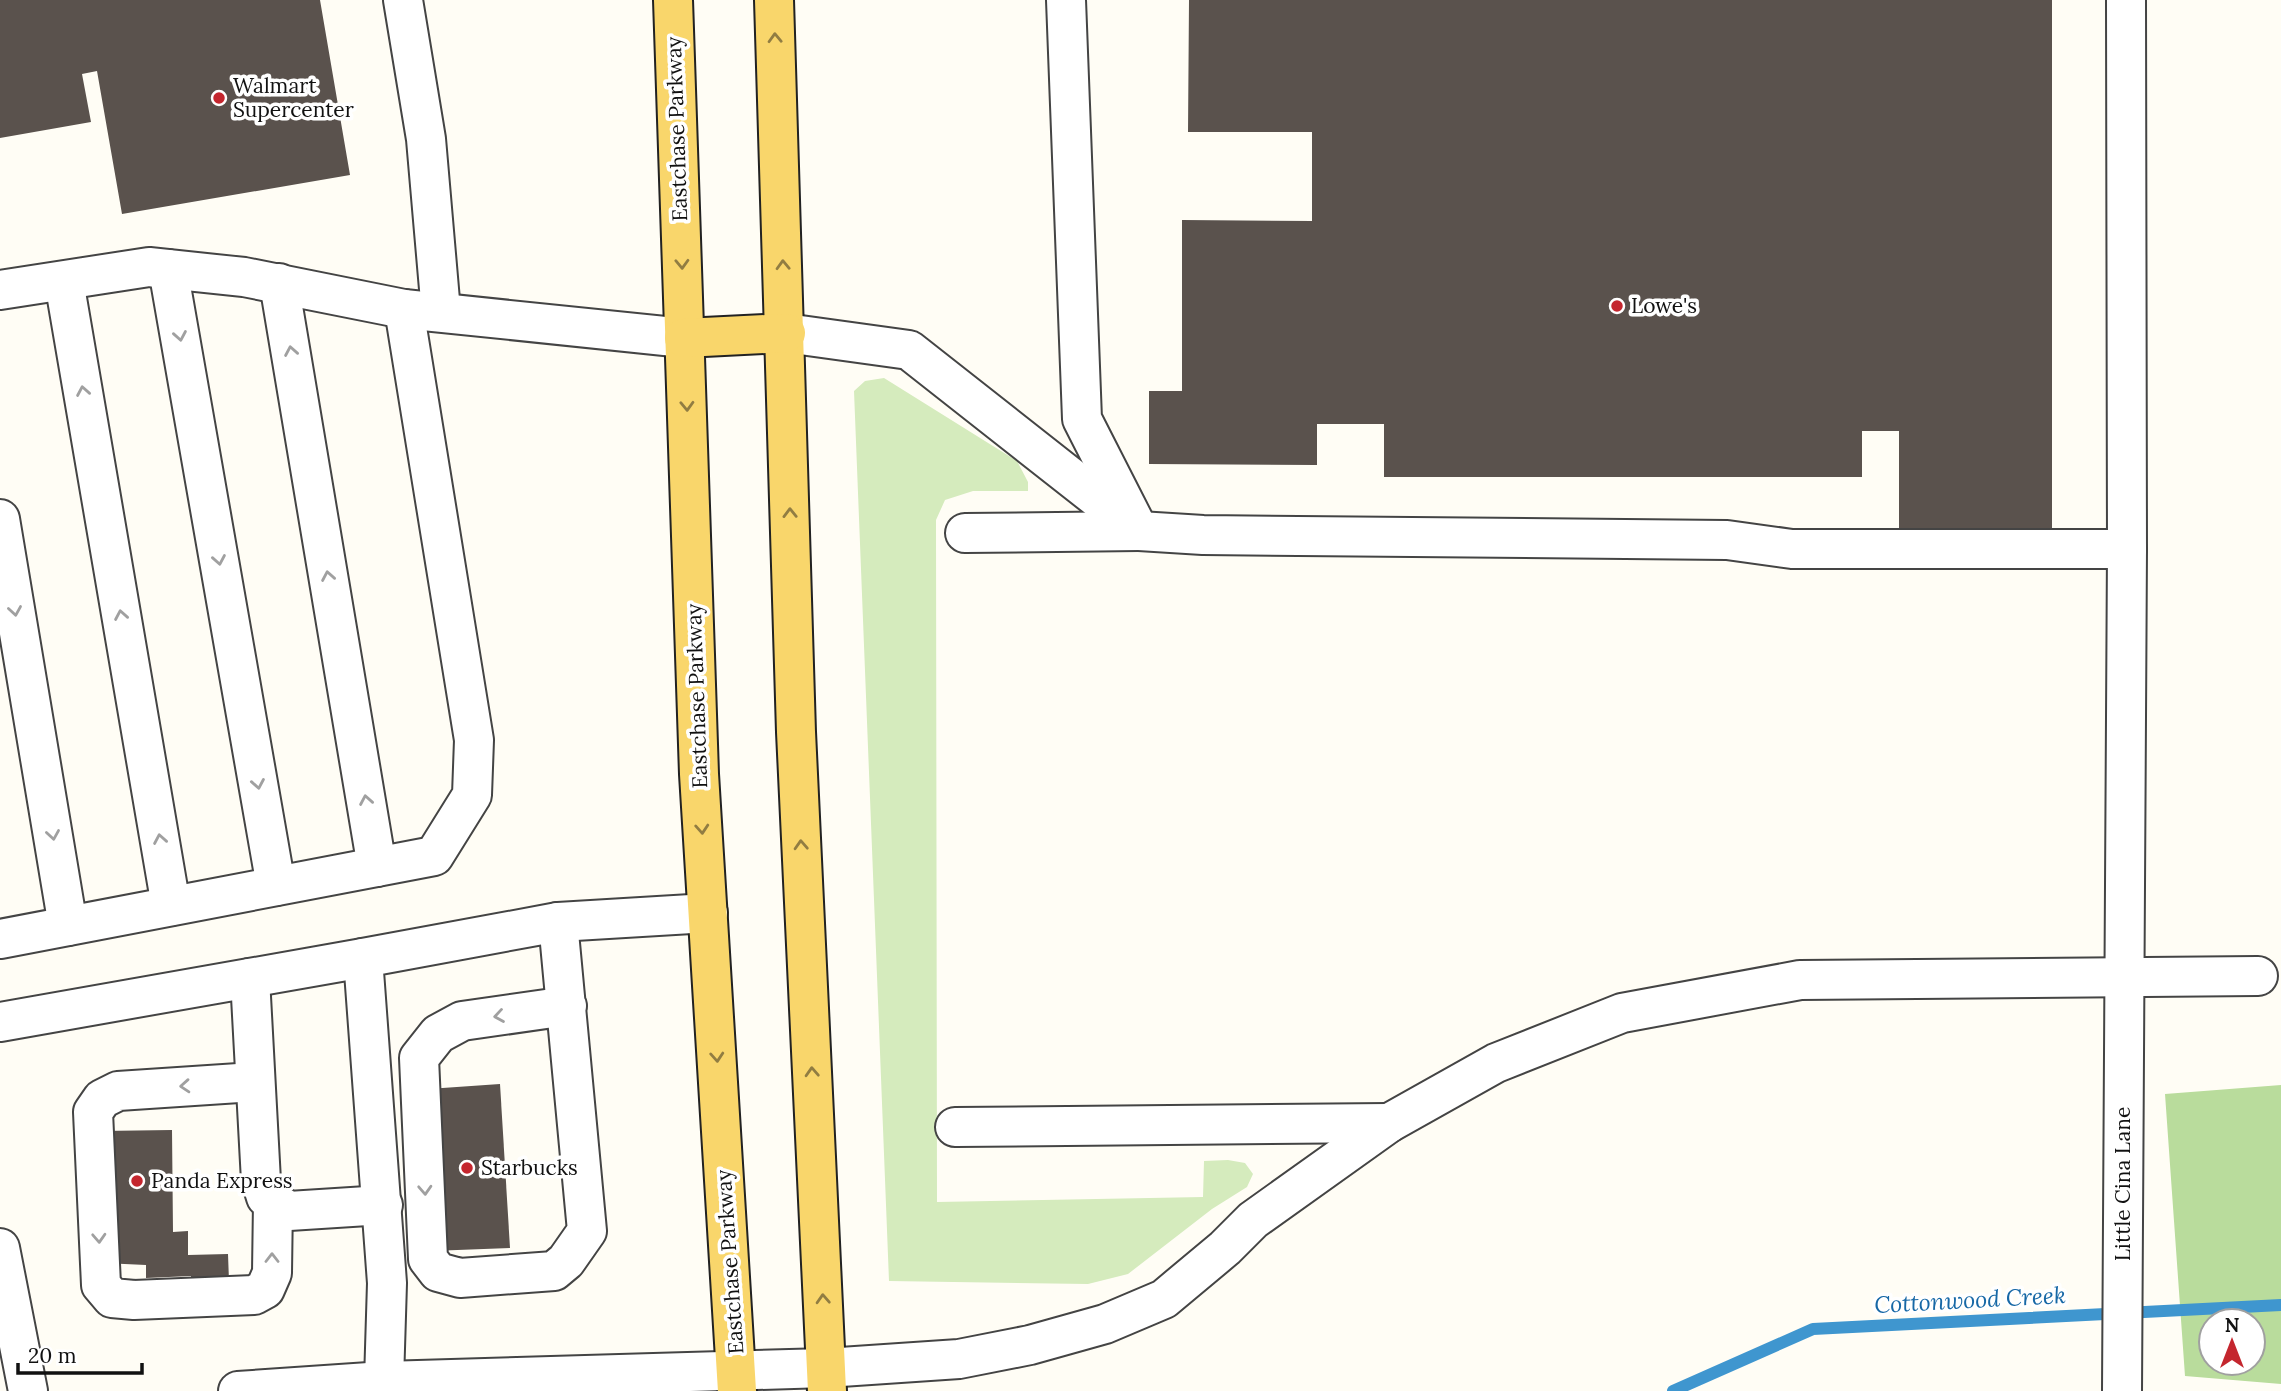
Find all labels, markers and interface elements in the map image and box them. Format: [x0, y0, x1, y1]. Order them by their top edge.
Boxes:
one-way arrow [767, 32, 783, 43]
street label: Eastchase Parkway [660, 36, 693, 222]
place label: Walmart Supercenter [233, 72, 354, 123]
marker: Walmart Supercenter [211, 90, 227, 106]
one-way arrow [674, 259, 690, 270]
one-way arrow [776, 259, 791, 270]
place label: Lowe's [1631, 292, 1697, 319]
marker: Lowe's [1609, 298, 1625, 314]
one-way arrow [172, 330, 187, 342]
one-way arrow [284, 345, 299, 357]
one-way arrow [76, 385, 91, 397]
one-way arrow [679, 401, 694, 412]
one-way arrow [783, 507, 798, 518]
one-way arrow [211, 554, 226, 566]
one-way arrow [321, 570, 336, 582]
street label: Eastchase Parkway [680, 603, 713, 789]
one-way arrow [7, 605, 22, 617]
one-way arrow [114, 609, 129, 621]
one-way arrow [250, 778, 265, 790]
one-way arrow [359, 794, 374, 806]
one-way arrow [695, 824, 710, 835]
one-way arrow [45, 829, 60, 841]
one-way arrow [153, 833, 168, 845]
one-way arrow [794, 839, 809, 850]
one-way arrow [493, 1008, 505, 1023]
one-way arrow [709, 1051, 724, 1062]
one-way arrow [805, 1066, 820, 1077]
one-way arrow [180, 1078, 191, 1093]
street label: Little Cina Lane [2109, 1107, 2136, 1261]
place label: Starbucks [481, 1154, 578, 1181]
marker: Starbucks [459, 1160, 475, 1176]
place label: Panda Express [151, 1167, 293, 1194]
street label: Eastchase Parkway [710, 1169, 749, 1355]
marker: Panda Express [129, 1173, 145, 1189]
one-way arrow [417, 1185, 432, 1196]
one-way arrow [91, 1233, 106, 1244]
one-way arrow [264, 1252, 280, 1263]
water label: Cottonwood Creek [1873, 1280, 2067, 1319]
one-way arrow [815, 1294, 830, 1305]
north arrow [2197, 1307, 2267, 1377]
text: N [2225, 1313, 2240, 1337]
scale bar [18, 1332, 142, 1376]
text: 20 m [28, 1342, 77, 1369]

